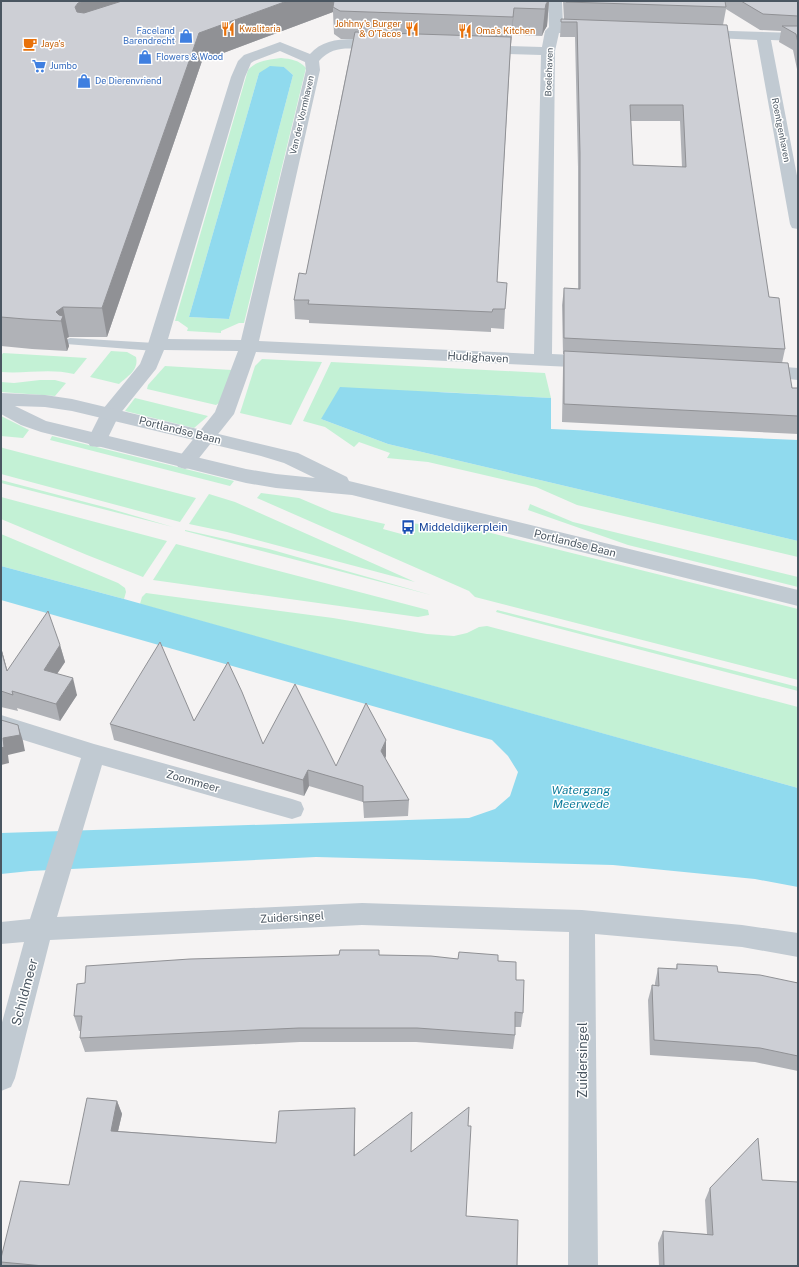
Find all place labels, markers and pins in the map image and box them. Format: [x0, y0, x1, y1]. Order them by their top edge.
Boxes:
place label: Johhny's Burger & O'Tacos [335, 18, 401, 39]
restaurant icon: Kwalitaria [220, 21, 236, 37]
restaurant icon: Johhny's Burger & O'Tacos [404, 21, 420, 37]
place label: Kwalitaria [239, 23, 281, 34]
restaurant icon: Oma's Kitchen [457, 23, 473, 39]
place label: Faceland Barendrecht [123, 25, 175, 46]
place label: Oma's Kitchen [476, 25, 535, 36]
shop icon: Faceland Barendrecht [178, 28, 194, 44]
cafe icon: Jaya's [22, 36, 38, 52]
place label: Jaya's [41, 38, 65, 49]
shop icon: Flowers & Wood [137, 49, 153, 65]
place label: Flowers & Wood [156, 51, 223, 62]
supermarket icon: Jumbo [31, 58, 47, 74]
place label: Jumbo [50, 60, 77, 71]
shop icon: De Dierenvriend [76, 73, 92, 89]
place label: De Dierenvriend [95, 75, 162, 86]
bus stop icon: Middeldijkerplein [400, 519, 416, 535]
place label: Middeldijkerplein [419, 521, 508, 533]

